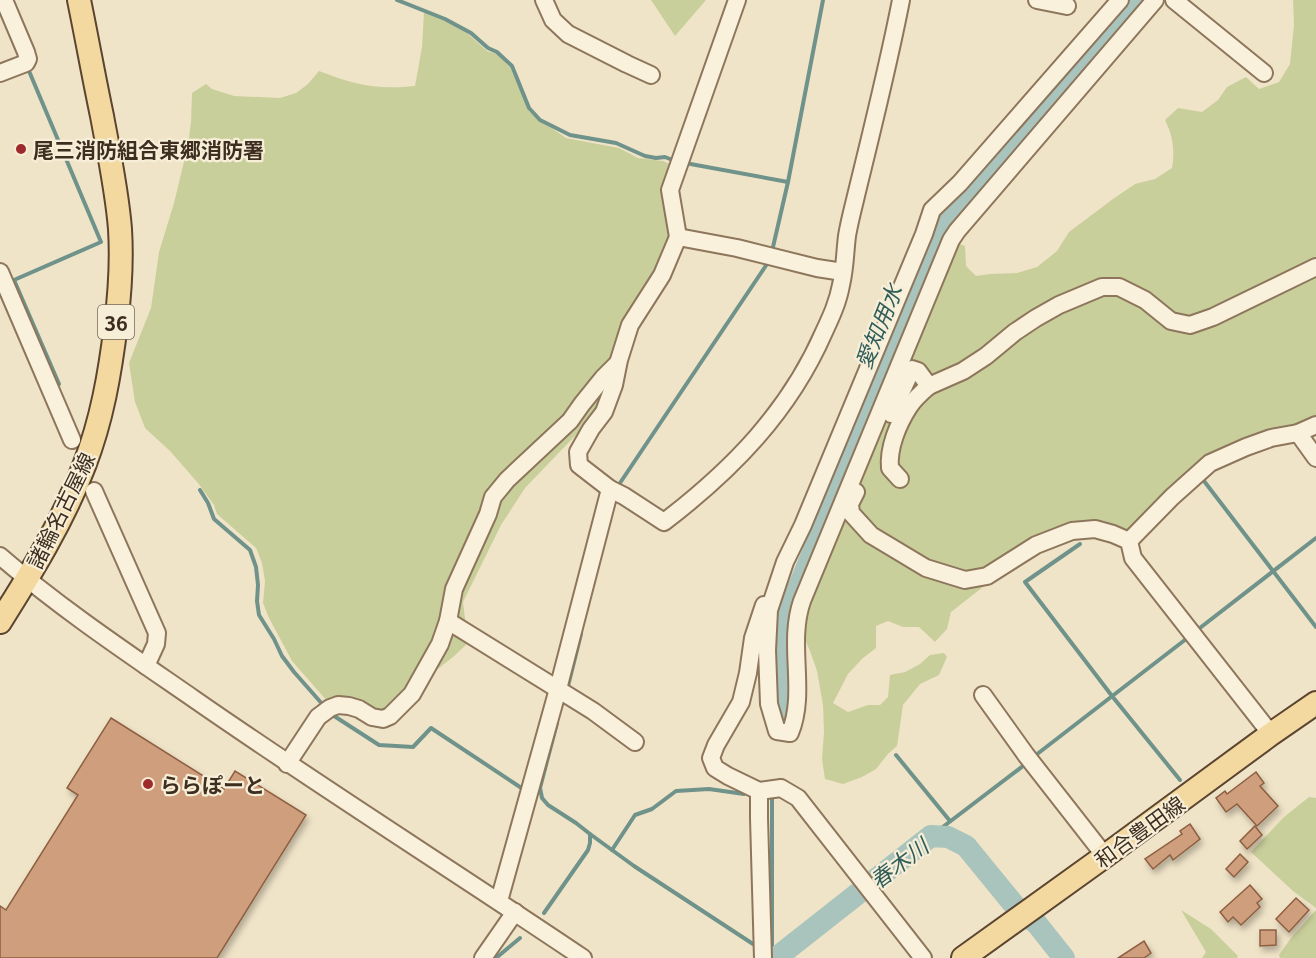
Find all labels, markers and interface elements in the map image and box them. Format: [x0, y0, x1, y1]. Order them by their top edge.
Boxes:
place label: 尾三消防組合東郷消防署 [33, 134, 264, 164]
marker: 尾三消防組合東郷消防署 [14, 142, 28, 156]
water label: 愛知用水 [846, 277, 909, 373]
road number: 36 [98, 305, 134, 339]
street label: 諸輪名古屋線 [19, 447, 101, 573]
place label: ららぽーと [160, 769, 265, 799]
marker: ららぽーと [141, 777, 155, 791]
street label: 和合豊田線 [1088, 788, 1190, 874]
water label: 春木川 [862, 828, 936, 895]

